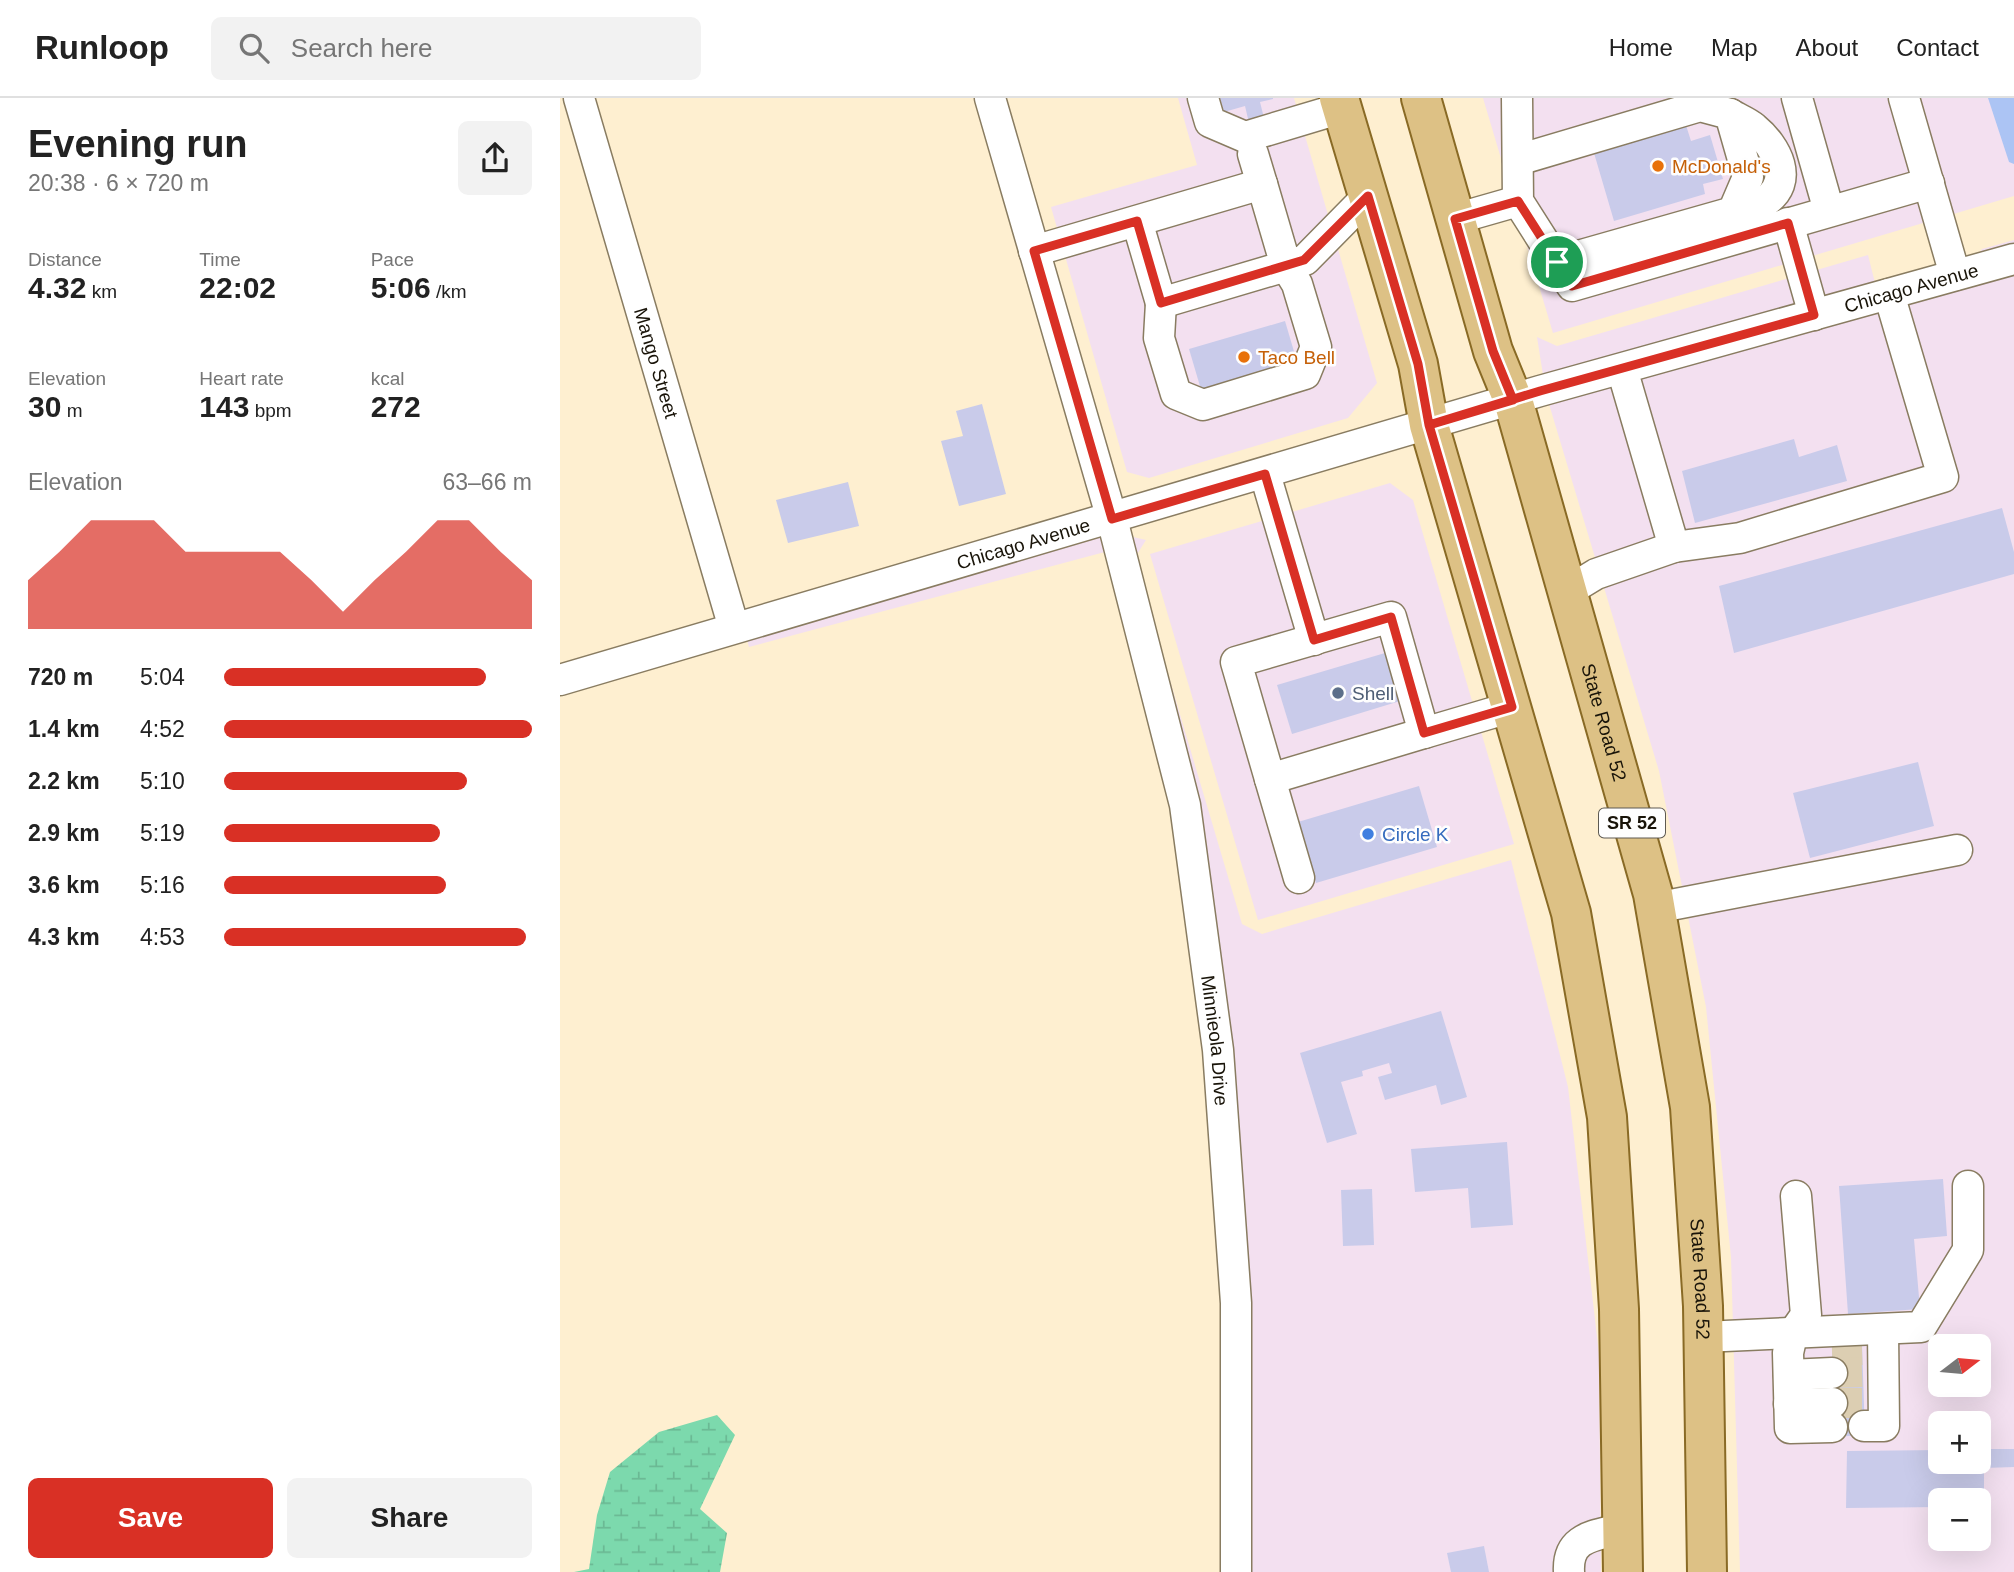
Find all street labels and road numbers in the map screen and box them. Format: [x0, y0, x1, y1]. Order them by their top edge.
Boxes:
street label: Chicago Avenue [1842, 259, 1981, 317]
street label: Mango Street [630, 305, 682, 421]
street label: Chicago Avenue [954, 514, 1093, 573]
street label: State Road 52 [1577, 661, 1631, 784]
road number: SR 52 [1599, 808, 1665, 838]
street label: Minnieola Drive [1197, 974, 1232, 1106]
street label: State Road 52 [1686, 1218, 1714, 1340]

